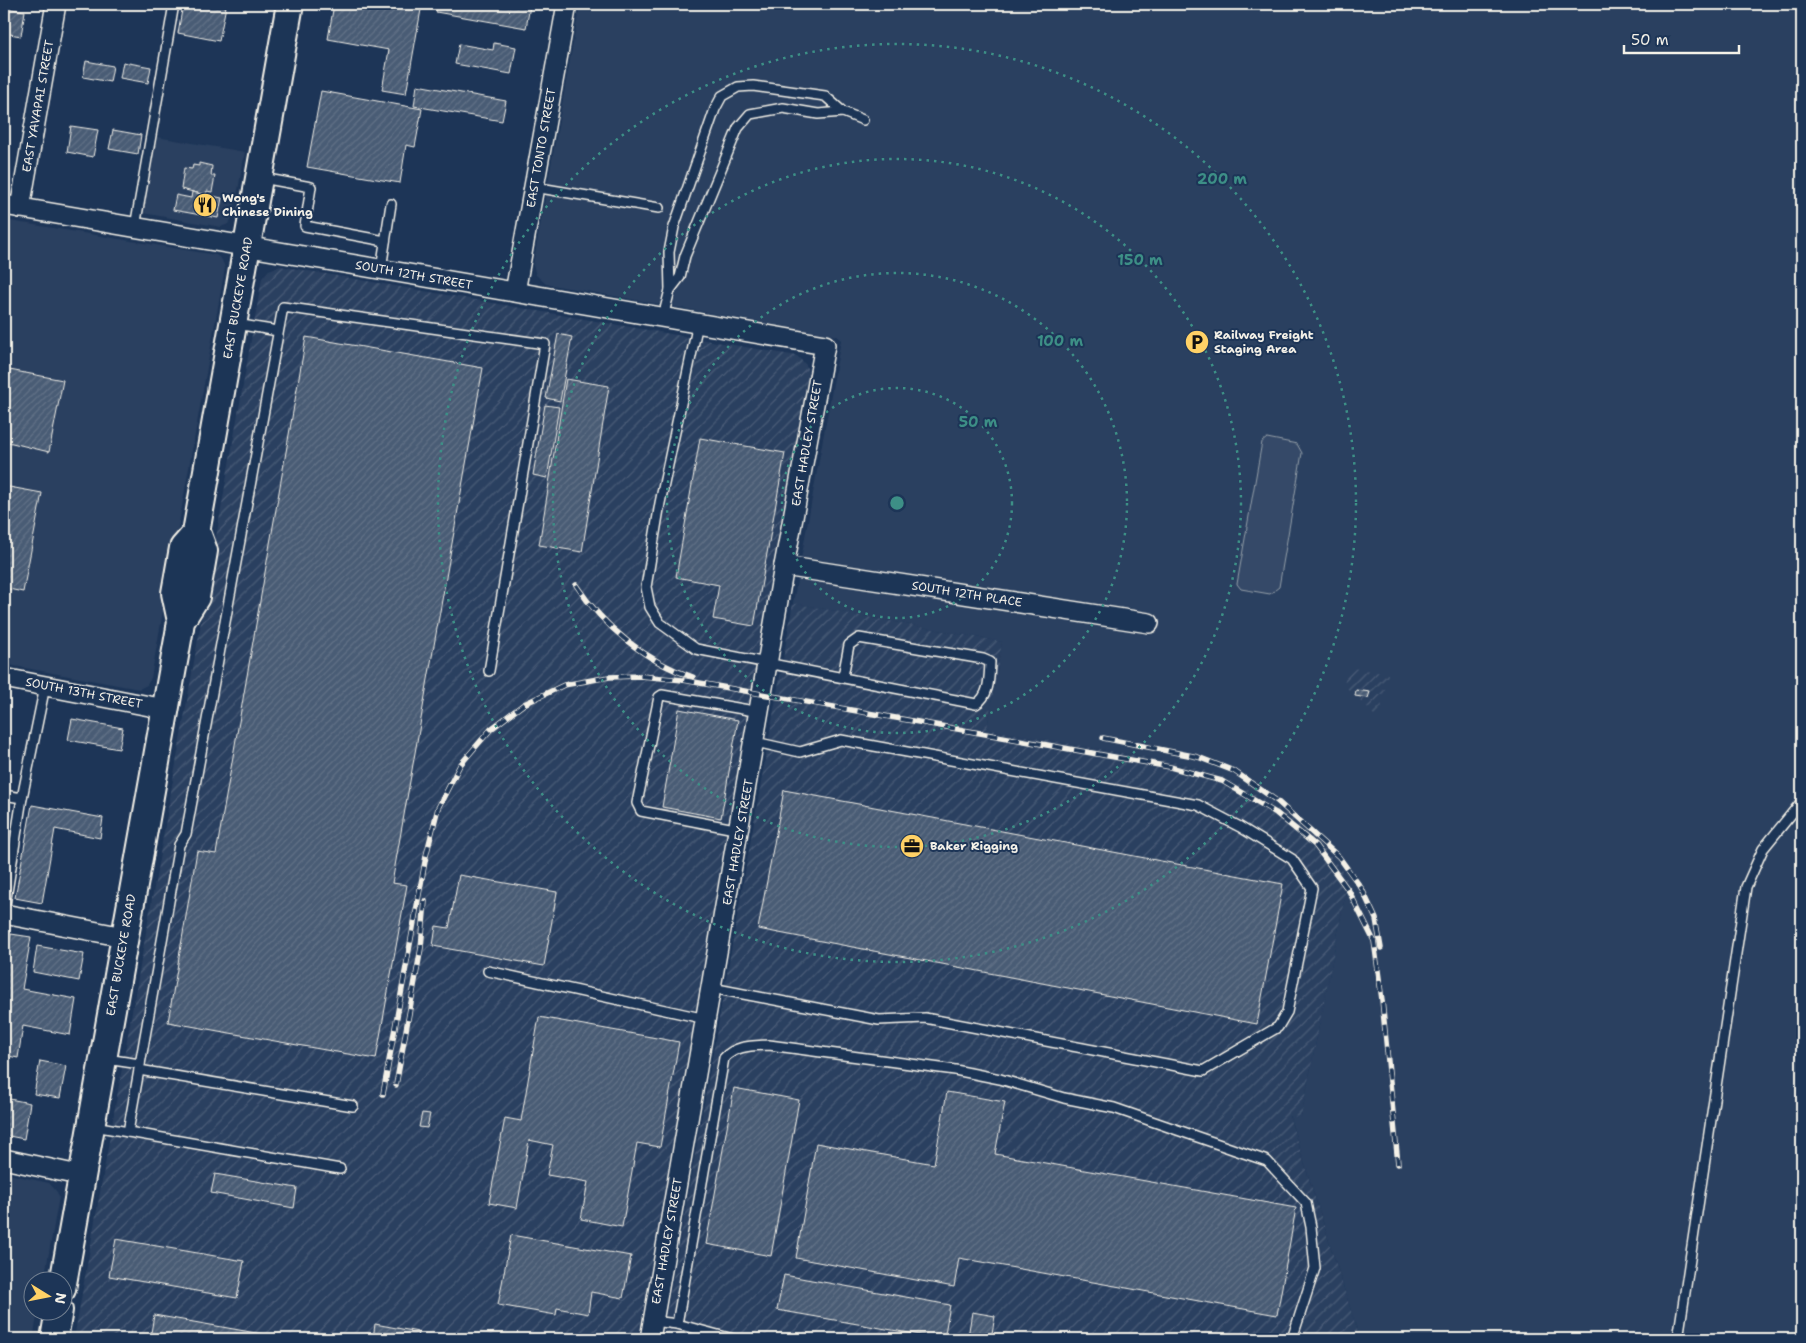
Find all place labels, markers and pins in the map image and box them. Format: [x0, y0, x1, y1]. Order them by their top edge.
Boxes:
place label: Wong's Chinese Dining [222, 190, 313, 220]
restaurant icon: Wong's Chinese Dining [192, 192, 218, 218]
place label: Railway Freight Staging Area [1214, 327, 1314, 357]
parking icon: Railway Freight Staging Area [1184, 329, 1210, 355]
centre of rings [888, 494, 906, 512]
office icon: Baker Rigging [899, 833, 925, 859]
place label: Baker Rigging [930, 838, 1018, 854]

